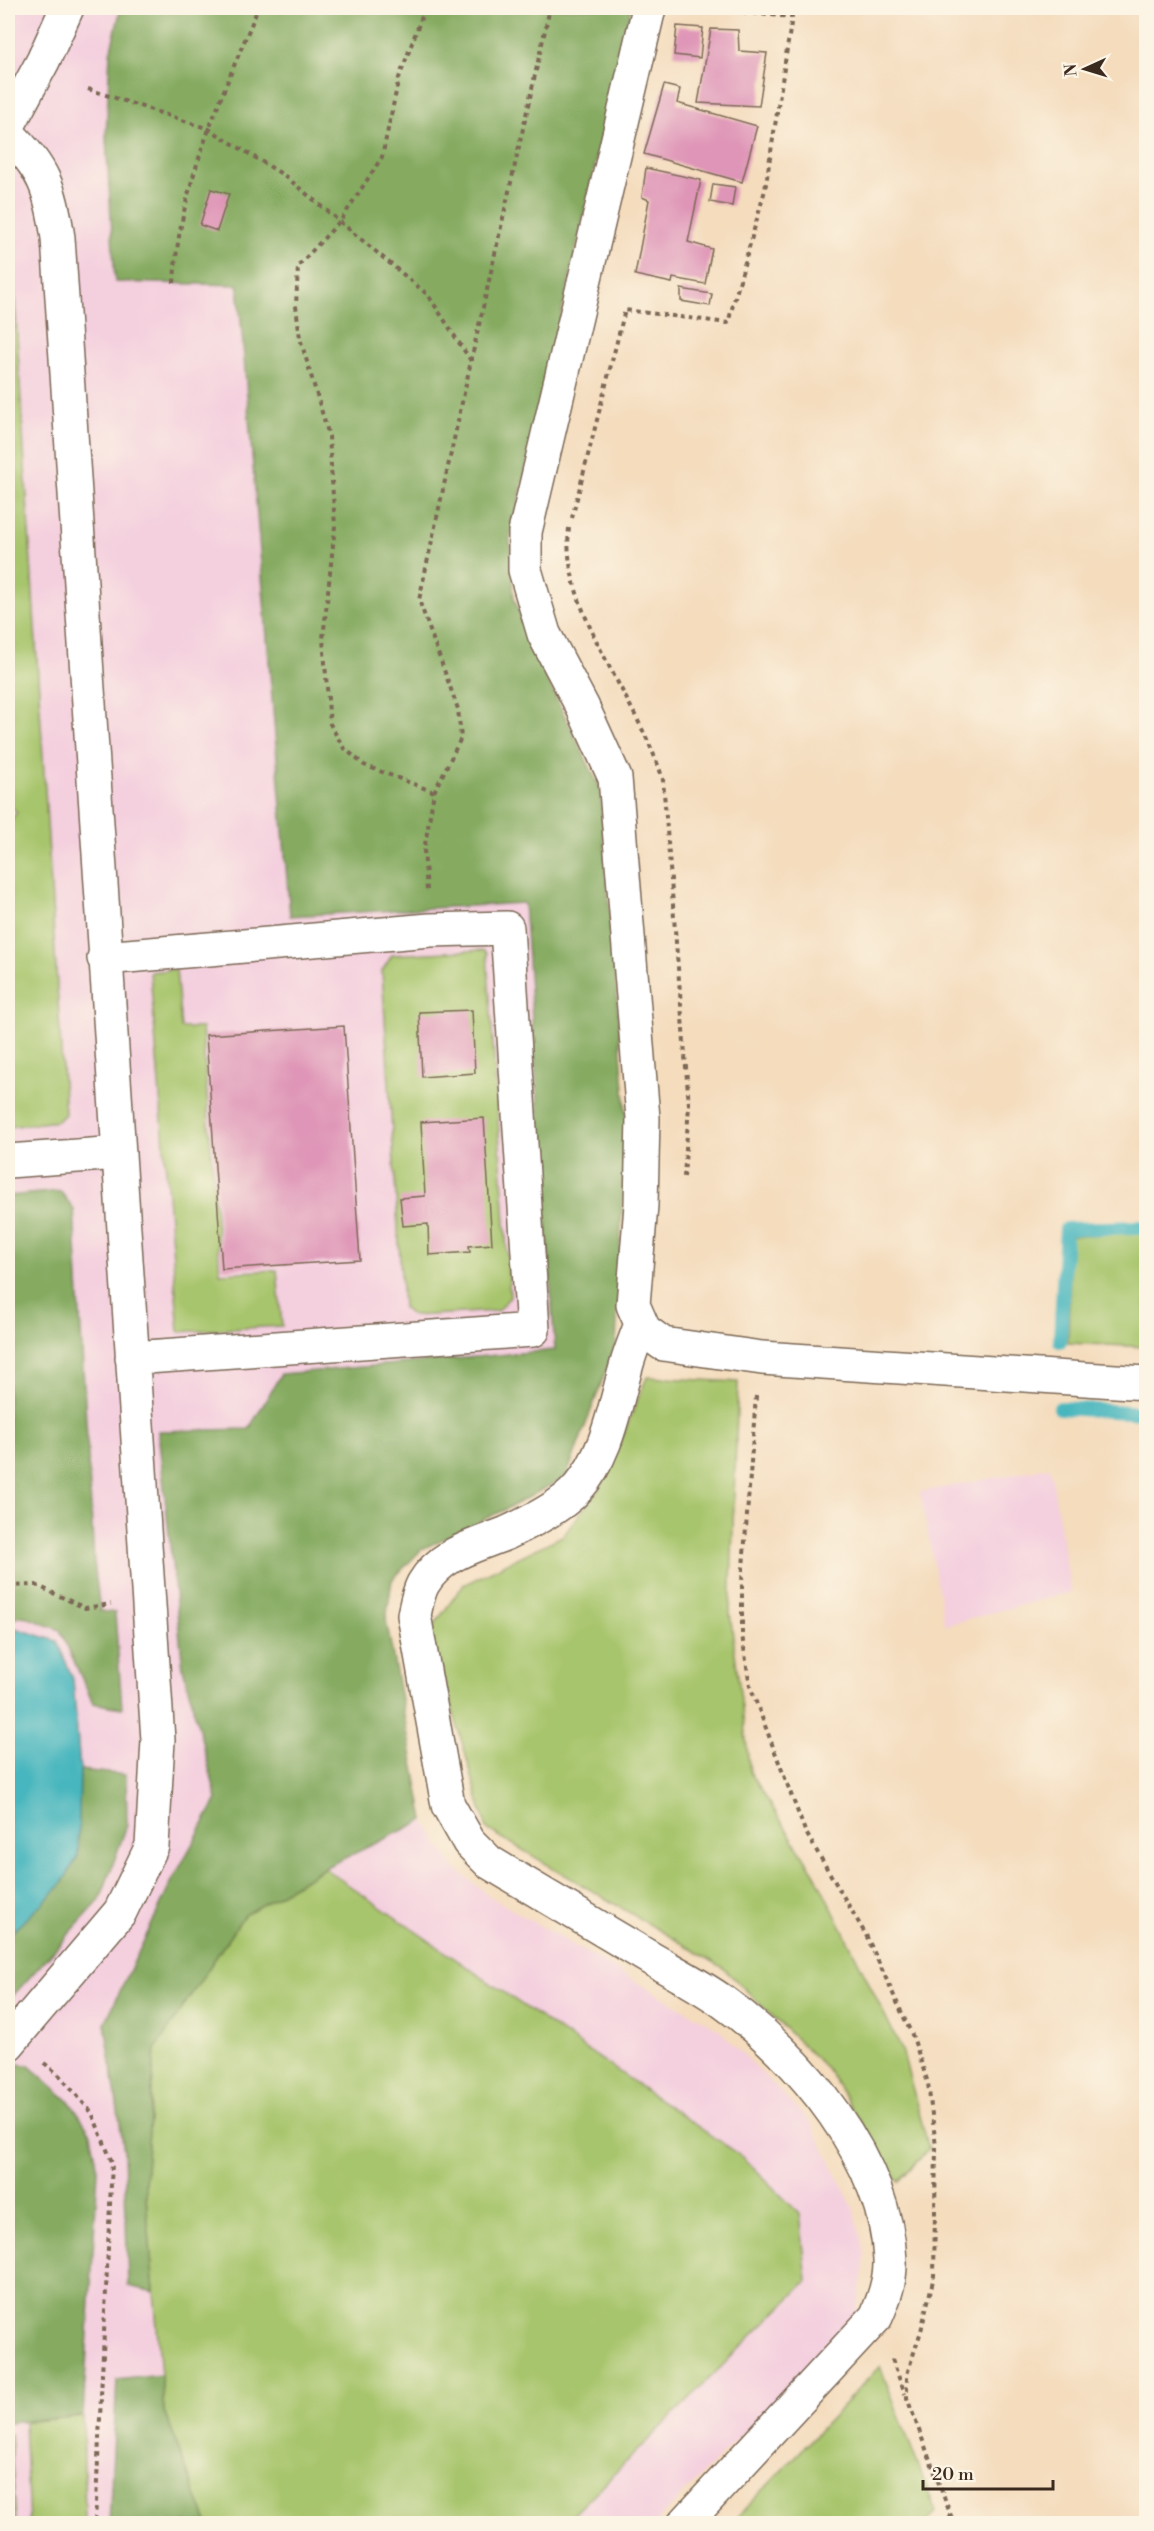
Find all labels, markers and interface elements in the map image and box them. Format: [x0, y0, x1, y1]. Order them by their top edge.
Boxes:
north arrow [1055, 39, 1115, 99]
text: N [1061, 63, 1081, 77]
scale bar [923, 2453, 1054, 2491]
text: 20 m [932, 2463, 974, 2486]

